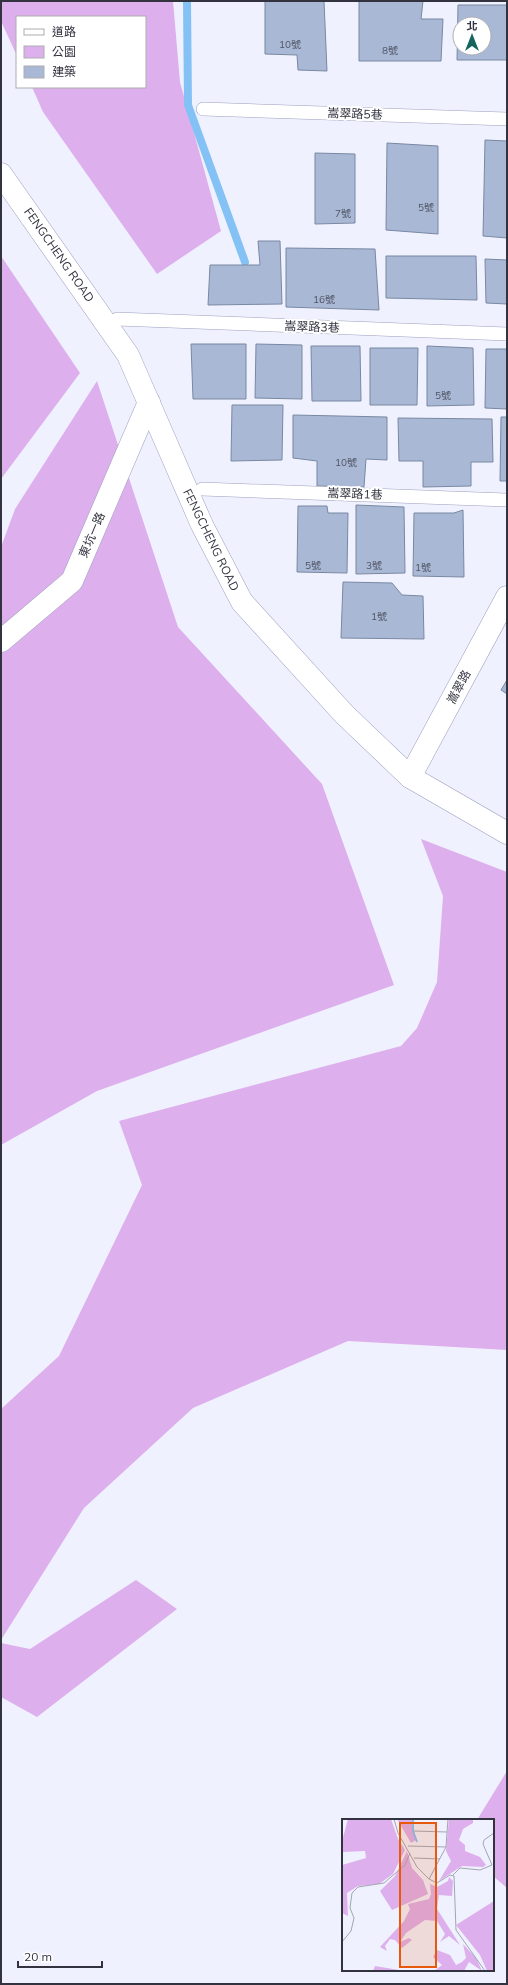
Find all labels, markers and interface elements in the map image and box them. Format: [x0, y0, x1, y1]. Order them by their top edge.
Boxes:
legend [16, 16, 146, 88]
north arrow [452, 16, 492, 56]
text: 北 [467, 19, 478, 33]
text: 道路 [52, 24, 76, 39]
house number: 10號 [279, 38, 301, 51]
text: 公園 [52, 44, 76, 59]
house number: 8號 [382, 44, 398, 57]
text: 建築 [52, 64, 76, 79]
street label: 嵩翠路5巷 [327, 105, 383, 122]
house number: 5號 [418, 201, 434, 214]
street label: FENGCHENG ROAD [21, 205, 98, 305]
house number: 7號 [335, 207, 351, 220]
house number: 16號 [313, 293, 335, 306]
street label: 嵩翠路3巷 [284, 318, 340, 335]
house number: 5號 [435, 389, 451, 402]
house number: 10號 [335, 456, 357, 469]
street label: 嵩翠路1巷 [327, 485, 383, 502]
street label: FENGCHENG ROAD [180, 486, 243, 593]
street label: 東坑一路 [75, 510, 108, 560]
house number: 5號 [305, 559, 321, 572]
house number: 3號 [366, 559, 382, 572]
house number: 1號 [415, 561, 431, 574]
house number: 1號 [371, 610, 387, 623]
street label: 嵩翠路 [443, 667, 474, 706]
inset map [342, 1819, 494, 1971]
scale bar [18, 1943, 102, 1969]
text: 20 m [24, 1949, 52, 1964]

